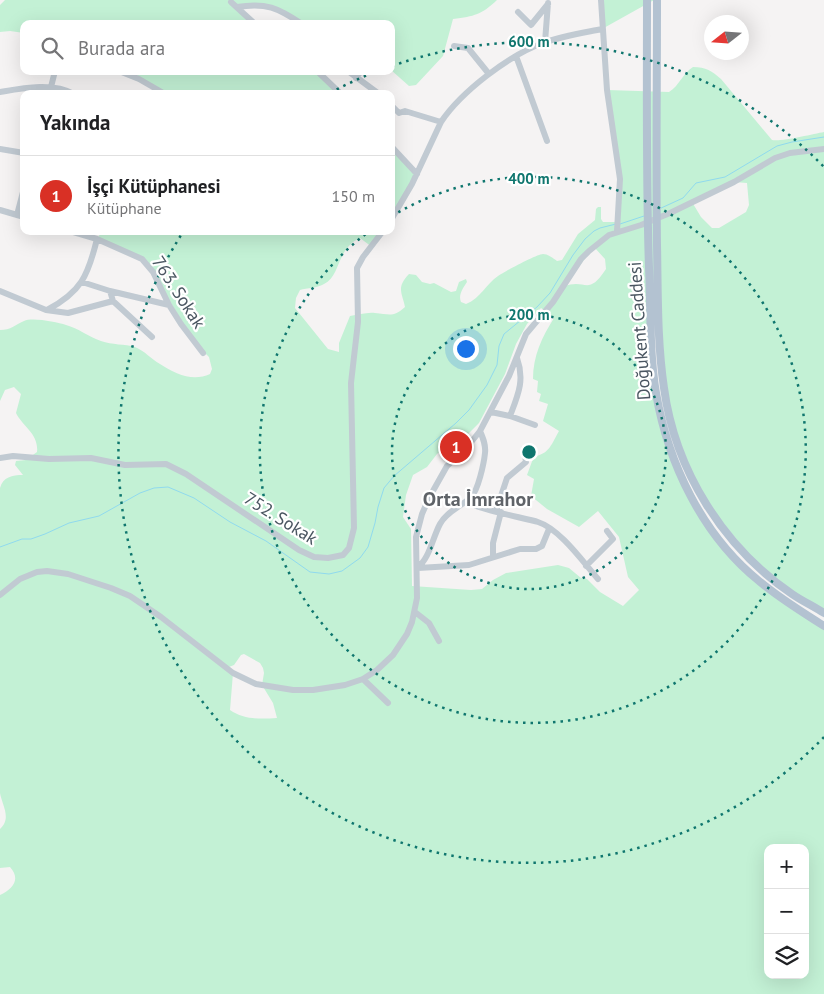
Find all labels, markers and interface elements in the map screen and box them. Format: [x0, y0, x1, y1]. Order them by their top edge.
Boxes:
north arrow [704, 15, 749, 60]
search box [20, 20, 395, 75]
text: 600 m [508, 32, 550, 51]
icon: search [38, 34, 66, 62]
text: Burada ara [78, 36, 165, 60]
text: Yakında [40, 109, 110, 136]
text: 400 m [508, 169, 550, 188]
text: İşçi Kütüphanesi [87, 174, 221, 198]
text: 1 [51, 186, 61, 206]
text: 150 m [332, 186, 375, 206]
text: Kütüphane [87, 198, 162, 218]
street label: 763. Sokak [147, 251, 211, 333]
street label: Doğukent Caddesi [623, 261, 655, 401]
text: 200 m [508, 305, 550, 324]
your location [453, 336, 479, 362]
pin: 1 [440, 428, 472, 466]
centre of rings [520, 443, 538, 461]
district label: Orta İmrahor [423, 486, 533, 512]
street label: 752. Sokak [240, 487, 322, 550]
map controls [764, 844, 809, 979]
button: + [764, 844, 809, 889]
button: − [764, 889, 809, 934]
button: layers [764, 934, 809, 979]

